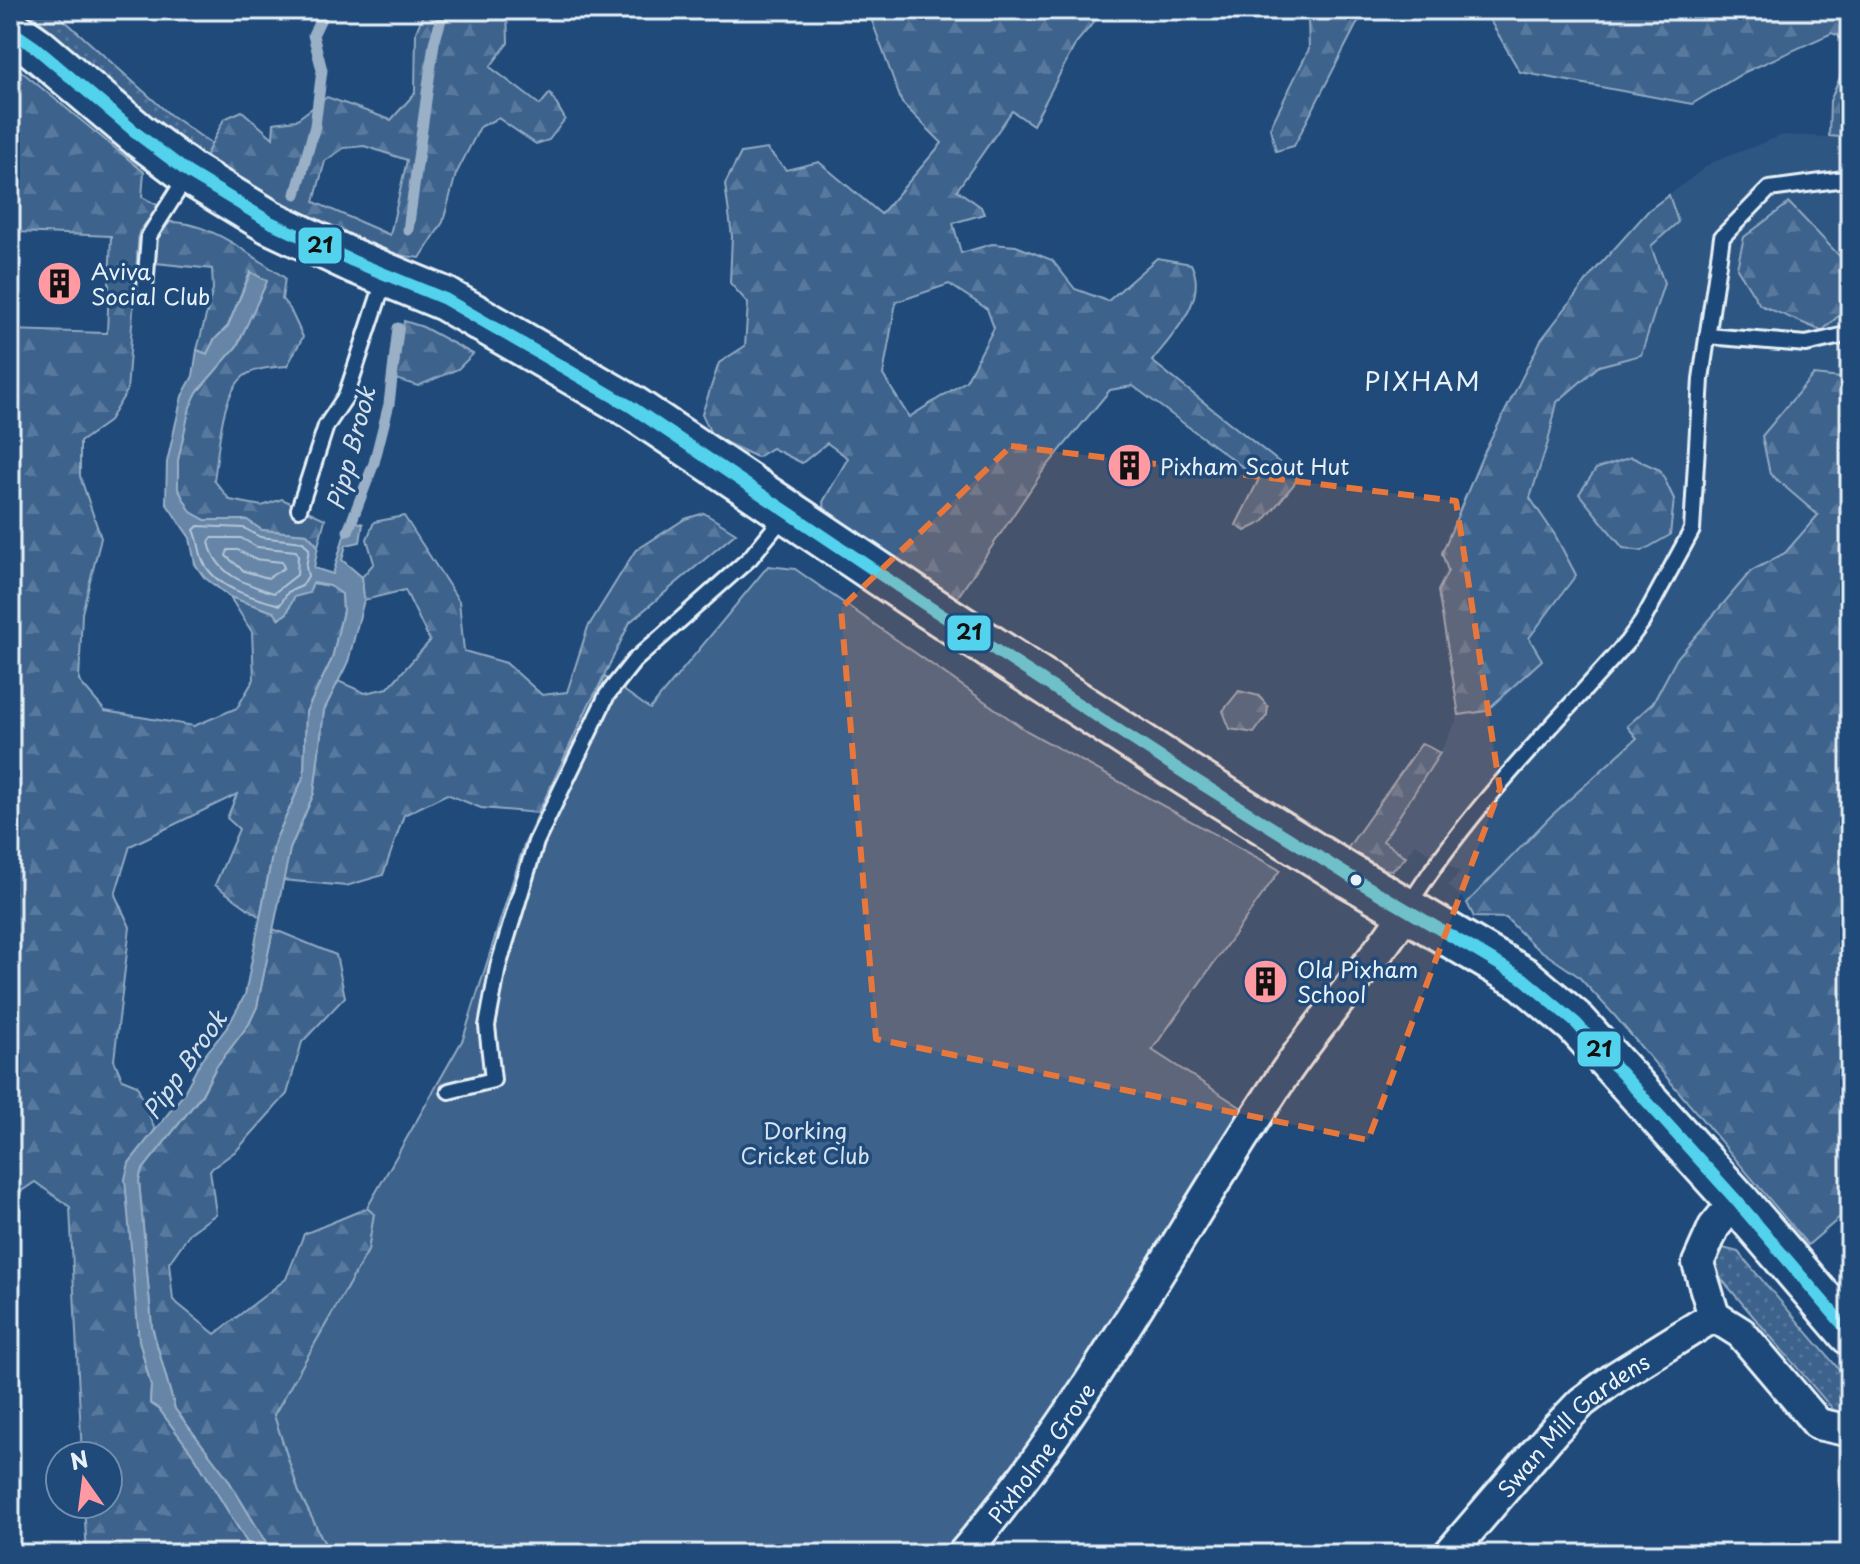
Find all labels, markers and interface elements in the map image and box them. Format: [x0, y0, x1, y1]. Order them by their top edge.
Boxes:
line badge: 21 [297, 226, 343, 265]
text: 21 [307, 227, 333, 260]
place label: Aviva Social Club [91, 254, 210, 312]
building icon: Aviva Social Club [36, 259, 84, 307]
district label: PIXHAM [1364, 361, 1482, 400]
water label: Pipp Brook [316, 381, 384, 514]
building icon: Pixham Scout Hut [1105, 441, 1153, 489]
place label: Pixham Scout Hut [1160, 449, 1349, 482]
line badge: 21 [946, 614, 992, 652]
text: 21 [956, 614, 982, 647]
unlabelled marker [1348, 872, 1364, 888]
place label: Old Pixham School [1297, 952, 1418, 1010]
building icon: Old Pixham School [1242, 957, 1290, 1005]
water label: Pipp Brook [133, 1001, 236, 1126]
line badge: 21 [1576, 1030, 1622, 1068]
text: 21 [1586, 1031, 1612, 1064]
park label: Dorking Cricket Club [740, 1113, 870, 1171]
street label: Swan Mill Gardens [1488, 1344, 1655, 1504]
street label: Pixholme Grove [979, 1375, 1102, 1530]
north arrow [44, 1440, 124, 1520]
text: N [66, 1441, 91, 1477]

